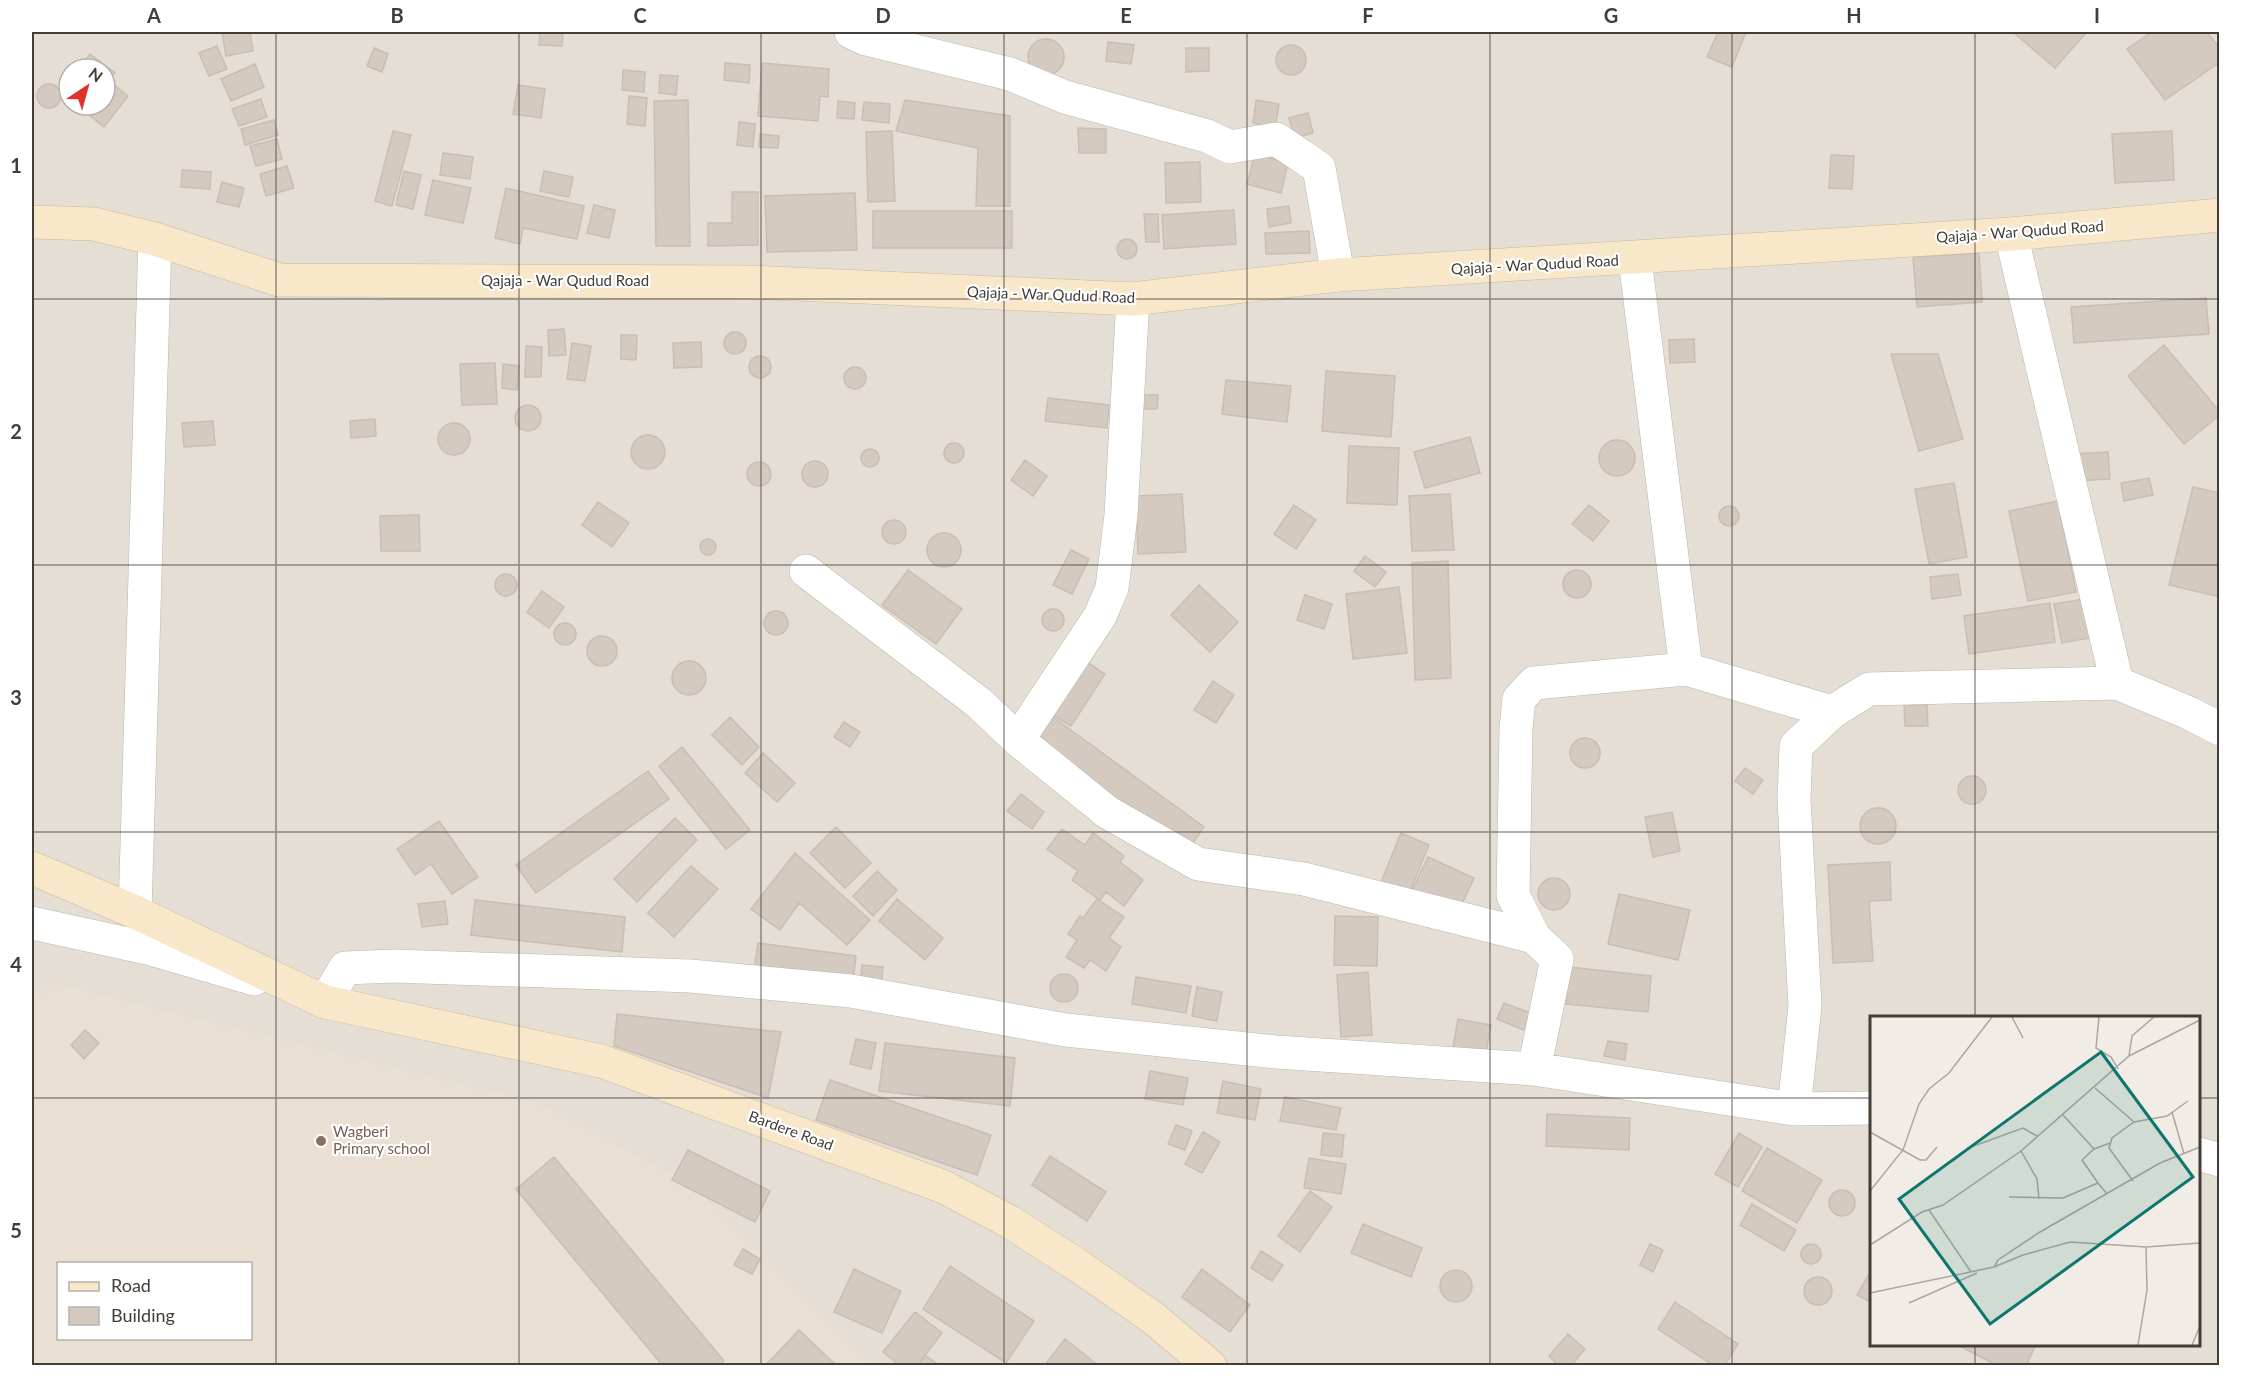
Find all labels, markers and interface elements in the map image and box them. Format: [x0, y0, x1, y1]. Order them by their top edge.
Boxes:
text: A [146, 3, 161, 27]
text: B [390, 3, 404, 27]
text: C [633, 3, 647, 27]
text: D [875, 3, 891, 27]
text: E [1120, 3, 1132, 27]
text: F [1362, 3, 1374, 27]
text: G [1604, 3, 1618, 27]
text: H [1846, 3, 1862, 27]
text: I [2094, 3, 2100, 27]
north arrow [57, 57, 117, 117]
text: N [86, 63, 107, 86]
text: 1 [10, 153, 22, 177]
street label: Qajaja - War Qudud Road [1935, 216, 2104, 246]
street label: Qajaja - War Qudud Road [1451, 251, 1619, 277]
street label: Qajaja - War Qudud Road [481, 271, 649, 289]
street label: Qajaja - War Qudud Road [967, 282, 1135, 306]
text: 2 [10, 419, 22, 443]
text: 3 [10, 685, 22, 709]
text: 4 [10, 952, 22, 976]
inset map [1870, 1016, 2200, 1346]
street label: Bardere Road [747, 1106, 836, 1154]
place label: Wagberi Primary school [333, 1122, 430, 1157]
marker: Wagberi Primary school [314, 1134, 328, 1148]
text: 5 [10, 1218, 22, 1242]
legend [57, 1262, 252, 1340]
text: Road [111, 1274, 151, 1296]
text: Building [111, 1304, 175, 1326]

